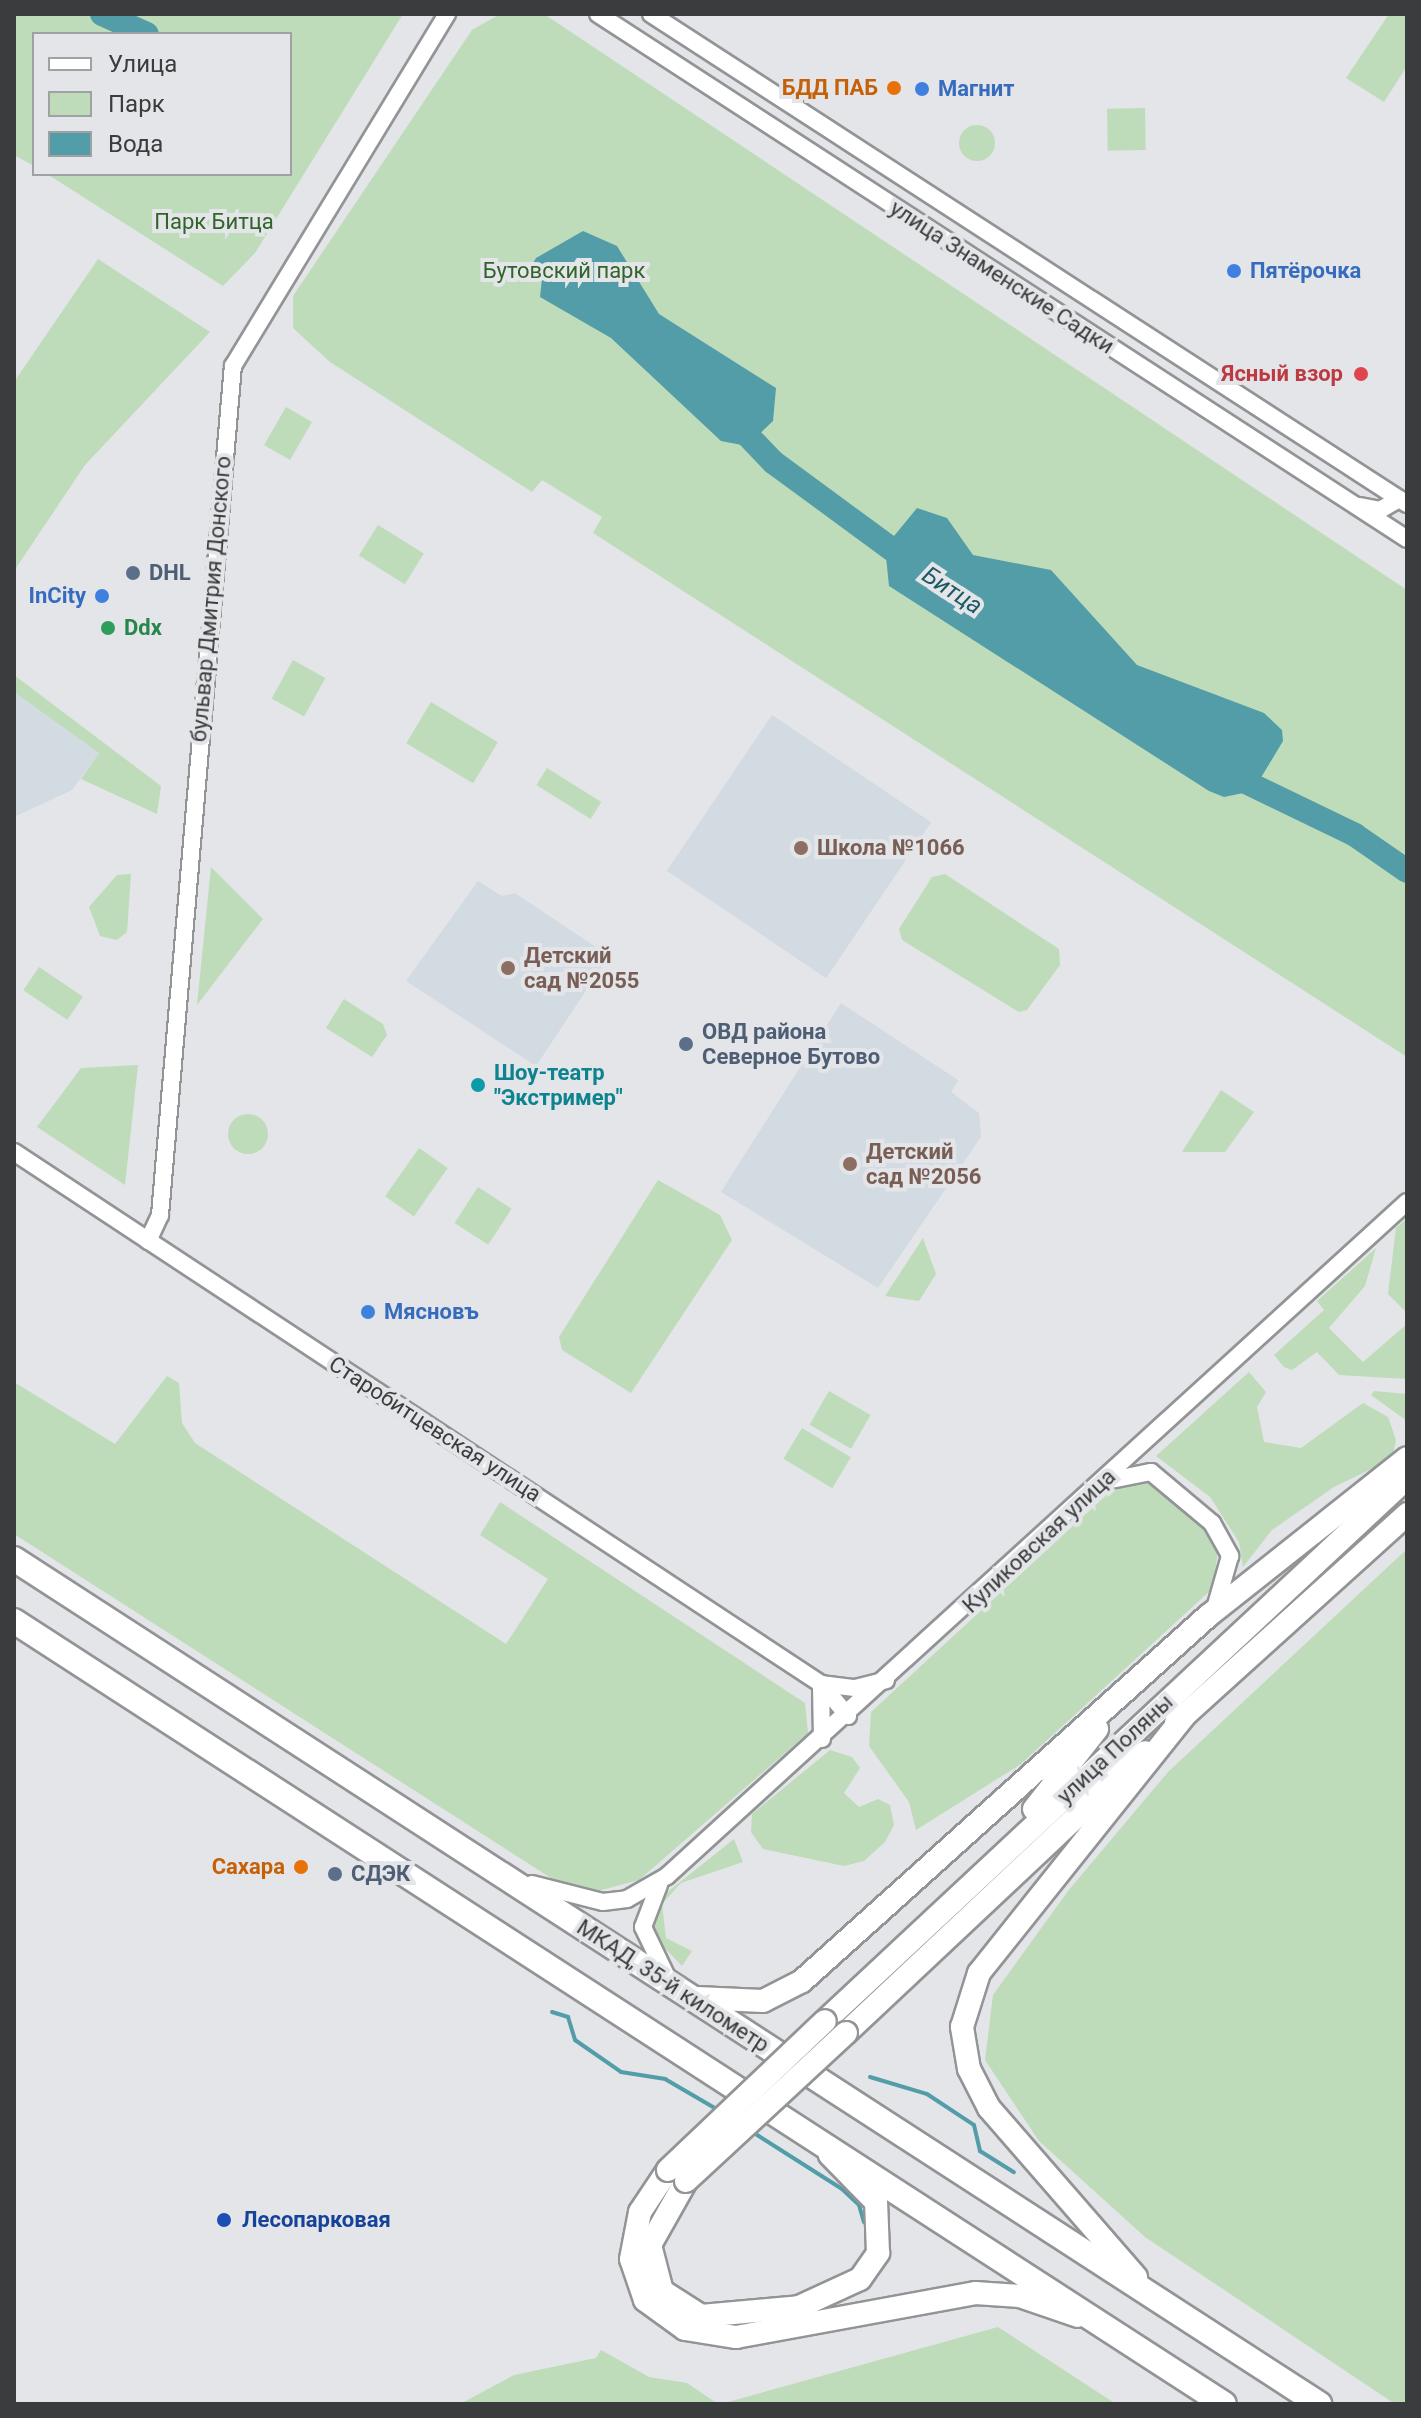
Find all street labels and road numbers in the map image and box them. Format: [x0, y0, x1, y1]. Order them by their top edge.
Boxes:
street label: улица Знаменские Садки [885, 195, 1119, 359]
street label: бульвар Дмитрия Донского [185, 455, 237, 743]
street label: Старобитцевская улица [324, 1351, 546, 1507]
street label: Куликовская улица [957, 1463, 1121, 1619]
street label: улица Поляны [1052, 1689, 1178, 1809]
street label: МКАД, 35-й километр [572, 1914, 774, 2058]

